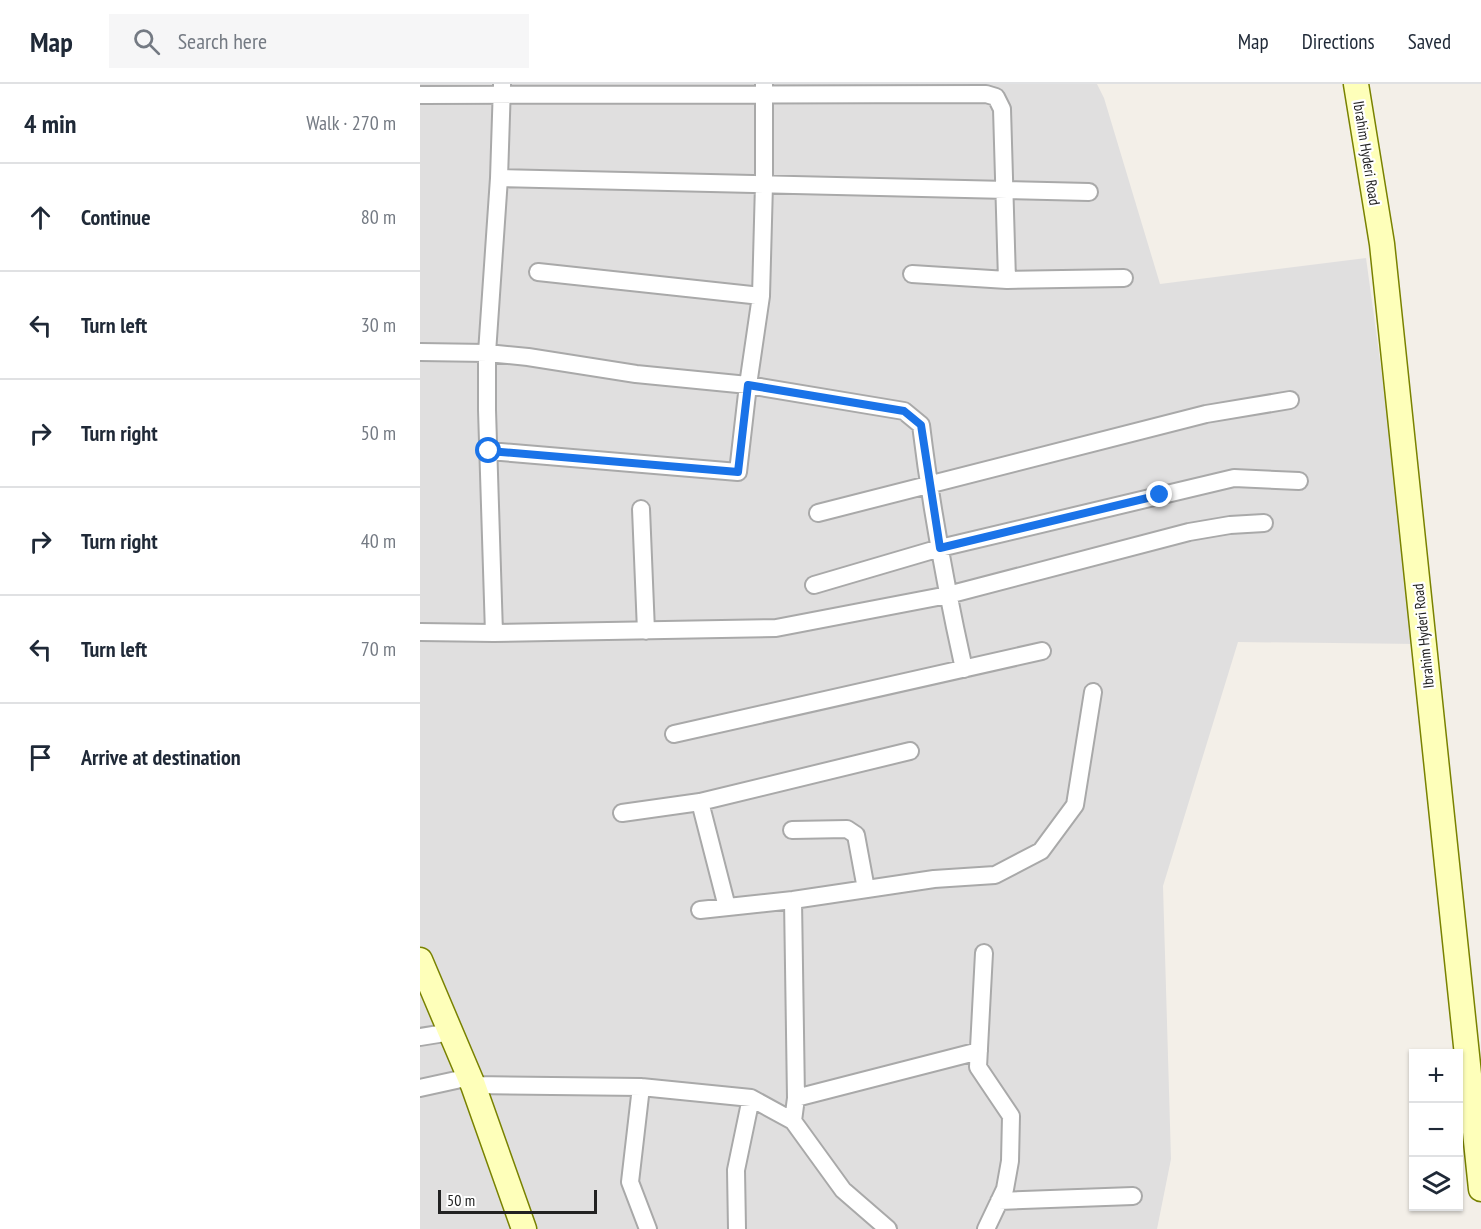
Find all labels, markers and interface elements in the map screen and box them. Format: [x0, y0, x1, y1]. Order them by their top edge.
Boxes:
search box [109, 14, 529, 68]
text: Map [30, 23, 73, 60]
icon: search [130, 25, 163, 58]
text: Search here [178, 27, 267, 55]
text: Map [1238, 28, 1269, 55]
text: Directions [1302, 28, 1375, 55]
text: Saved [1408, 28, 1451, 55]
street label: Ibrahim Hyderi Road [1349, 99, 1385, 207]
text: 4 min [24, 107, 77, 140]
text: Walk · 270 m [306, 110, 396, 136]
icon: ahead [24, 201, 57, 234]
text: Continue [81, 203, 151, 231]
text: 80 m [361, 204, 396, 230]
icon: left [24, 309, 57, 342]
text: Turn left [81, 311, 147, 339]
text: 30 m [361, 312, 396, 338]
icon: right [24, 417, 57, 450]
text: Turn right [81, 419, 158, 447]
text: 50 m [361, 420, 396, 446]
route start [475, 437, 501, 463]
route end [1146, 481, 1172, 507]
icon: right [24, 525, 57, 558]
text: Turn right [81, 527, 158, 555]
text: 40 m [361, 528, 396, 554]
street label: Ibrahim Hyderi Road [1408, 583, 1438, 689]
icon: left [24, 633, 57, 666]
text: Turn left [81, 635, 147, 663]
text: 70 m [361, 636, 396, 662]
icon: arrive [24, 741, 57, 774]
text: Arrive at destination [81, 743, 241, 771]
map controls [1409, 1049, 1463, 1211]
button: + [1409, 1049, 1463, 1103]
button: − [1409, 1103, 1463, 1157]
button: layers [1409, 1157, 1463, 1211]
scale bar [438, 1187, 597, 1214]
text: 50 m [447, 1190, 475, 1210]

